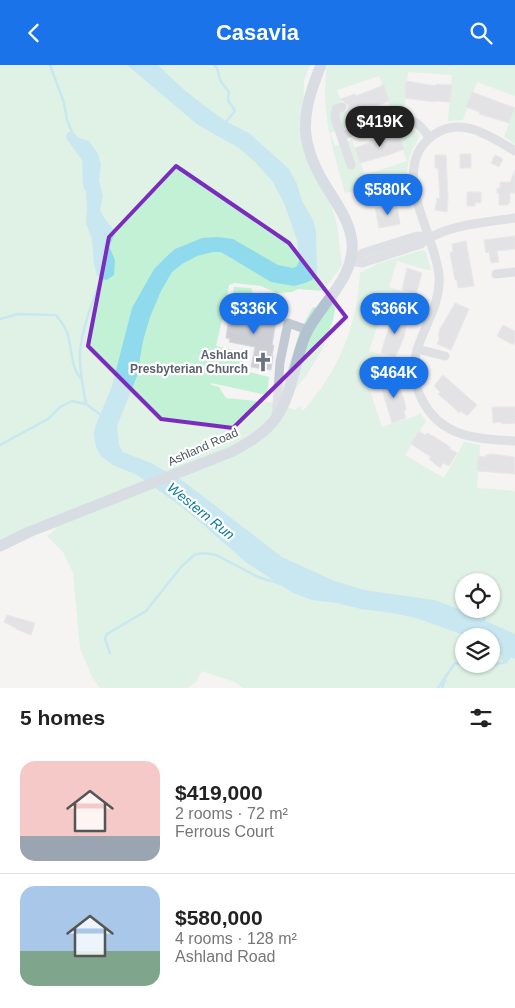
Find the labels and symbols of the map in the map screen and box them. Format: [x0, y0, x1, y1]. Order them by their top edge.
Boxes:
pin: $419K [345, 106, 415, 148]
pin: $580K [353, 173, 423, 216]
pin: $336K [219, 293, 289, 335]
pin: $366K [360, 293, 430, 335]
place label: Ashland Presbyterian Church [130, 348, 248, 376]
church icon: Ashland Presbyterian Church [252, 351, 274, 373]
pin: $464K [359, 357, 429, 399]
street label: Ashland Road [166, 425, 240, 469]
water label: Western Run [164, 479, 238, 543]

